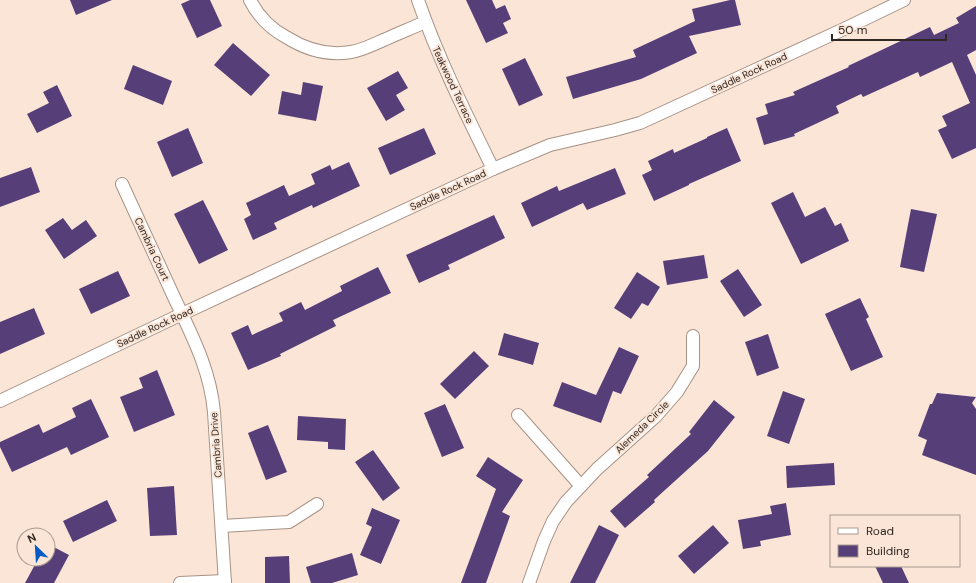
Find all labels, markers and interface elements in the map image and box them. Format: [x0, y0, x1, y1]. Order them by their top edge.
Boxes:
scale bar [832, 16, 946, 42]
text: 50 m [838, 22, 867, 38]
street label: Teakwood Terrace [429, 44, 477, 126]
street label: Saddle Rock Road [709, 50, 789, 96]
street label: Saddle Rock Road [408, 167, 488, 213]
street label: Cambria Court [132, 215, 172, 283]
street label: Saddle Rock Road [115, 304, 195, 350]
street label: Alemeda Circle [612, 398, 672, 456]
street label: Cambria Drive [207, 411, 225, 478]
legend [830, 515, 960, 567]
text: Road [866, 523, 894, 539]
north arrow [16, 527, 56, 567]
text: N [25, 530, 38, 546]
text: Building [866, 543, 910, 559]

